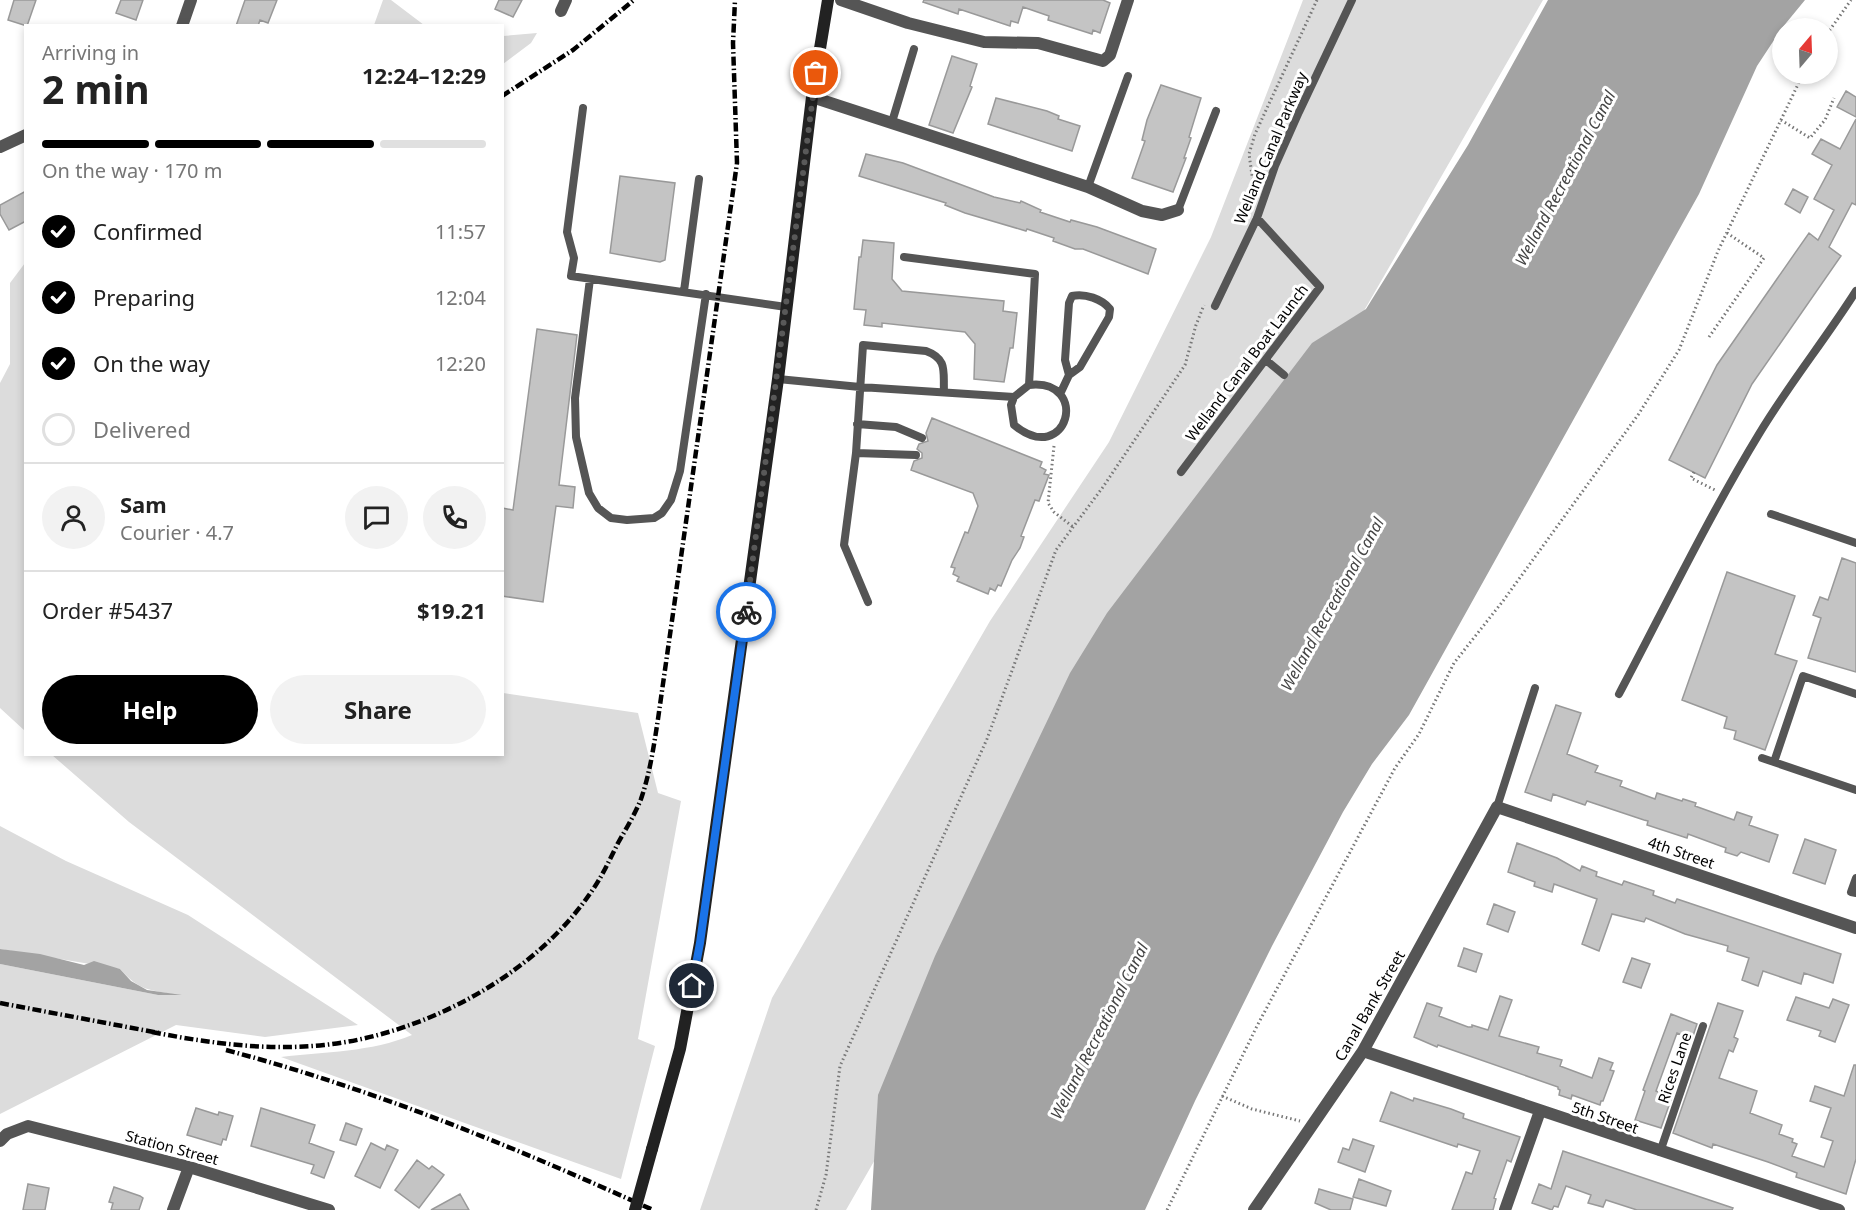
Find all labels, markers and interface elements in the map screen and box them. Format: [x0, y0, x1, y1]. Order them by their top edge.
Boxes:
north arrow [1772, 18, 1838, 84]
map controls [1772, 18, 1838, 84]
text: Arriving in [42, 39, 139, 66]
pin [790, 47, 841, 98]
icon: bag [799, 56, 832, 89]
text: 12:24–12:29 [362, 60, 486, 90]
text: 2 min [42, 62, 149, 115]
street label: Welland Canal Parkway [1229, 68, 1311, 227]
water label: Welland Recreational Canal [1510, 86, 1621, 269]
text: On the way · 170 m [42, 157, 222, 184]
icon: check [42, 215, 75, 248]
text: Confirmed [93, 216, 203, 246]
text: 11:57 [435, 218, 486, 245]
street label: Welland Canal Boat Launch [1180, 280, 1312, 445]
icon: check [42, 281, 75, 314]
text: Preparing [93, 282, 195, 312]
text: 12:04 [435, 284, 486, 311]
icon: check [42, 347, 75, 380]
text: On the way [93, 348, 210, 378]
text: 12:20 [435, 350, 486, 377]
text: Delivered [93, 414, 191, 444]
button: person [42, 486, 105, 549]
button: chat [345, 486, 408, 549]
button: phone [423, 486, 486, 549]
text: Sam [120, 489, 167, 519]
water label: Welland Recreational Canal [1275, 513, 1389, 695]
text: Courier · 4.7 [120, 519, 234, 546]
courier [716, 582, 776, 642]
text: Order #5437 [42, 595, 173, 625]
text: $19.21 [417, 595, 486, 625]
icon: bike [730, 596, 763, 629]
button: Help [42, 675, 258, 744]
button: Share [270, 675, 486, 744]
street label: 4th Street [1645, 831, 1718, 873]
water label: Welland Recreational Canal [1045, 938, 1153, 1123]
street label: Canal Bank Street [1329, 946, 1409, 1064]
pin [666, 960, 717, 1011]
icon: home [675, 969, 708, 1002]
street label: Rices Lane [1653, 1029, 1696, 1106]
street label: 5th Street [1569, 1096, 1642, 1138]
street label: Station Street [124, 1125, 222, 1169]

